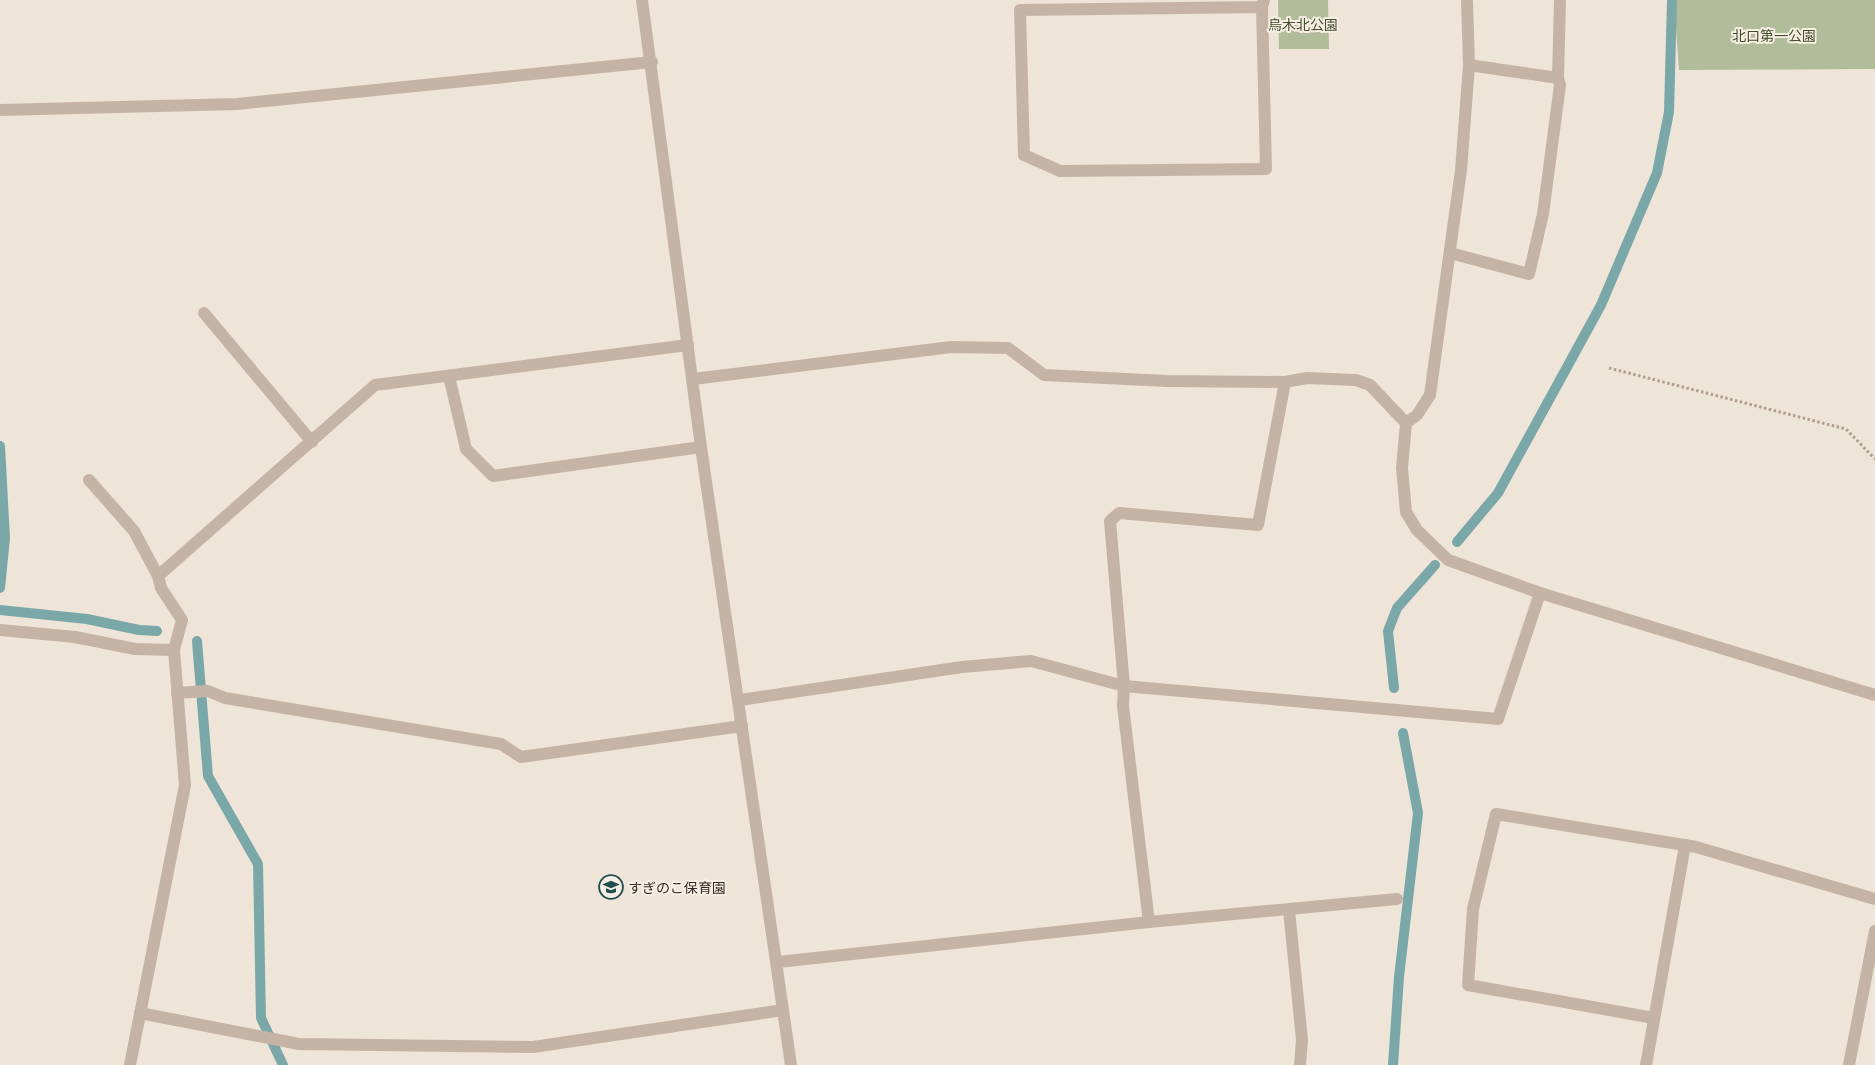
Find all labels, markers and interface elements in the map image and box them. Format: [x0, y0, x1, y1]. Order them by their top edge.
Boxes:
park label: 烏木北公園 [1268, 16, 1338, 33]
park label: 北口第一公園 [1732, 27, 1816, 44]
school or university icon: すぎのこ保育園 [598, 874, 624, 900]
place label: すぎのこ保育園 [628, 879, 726, 896]

